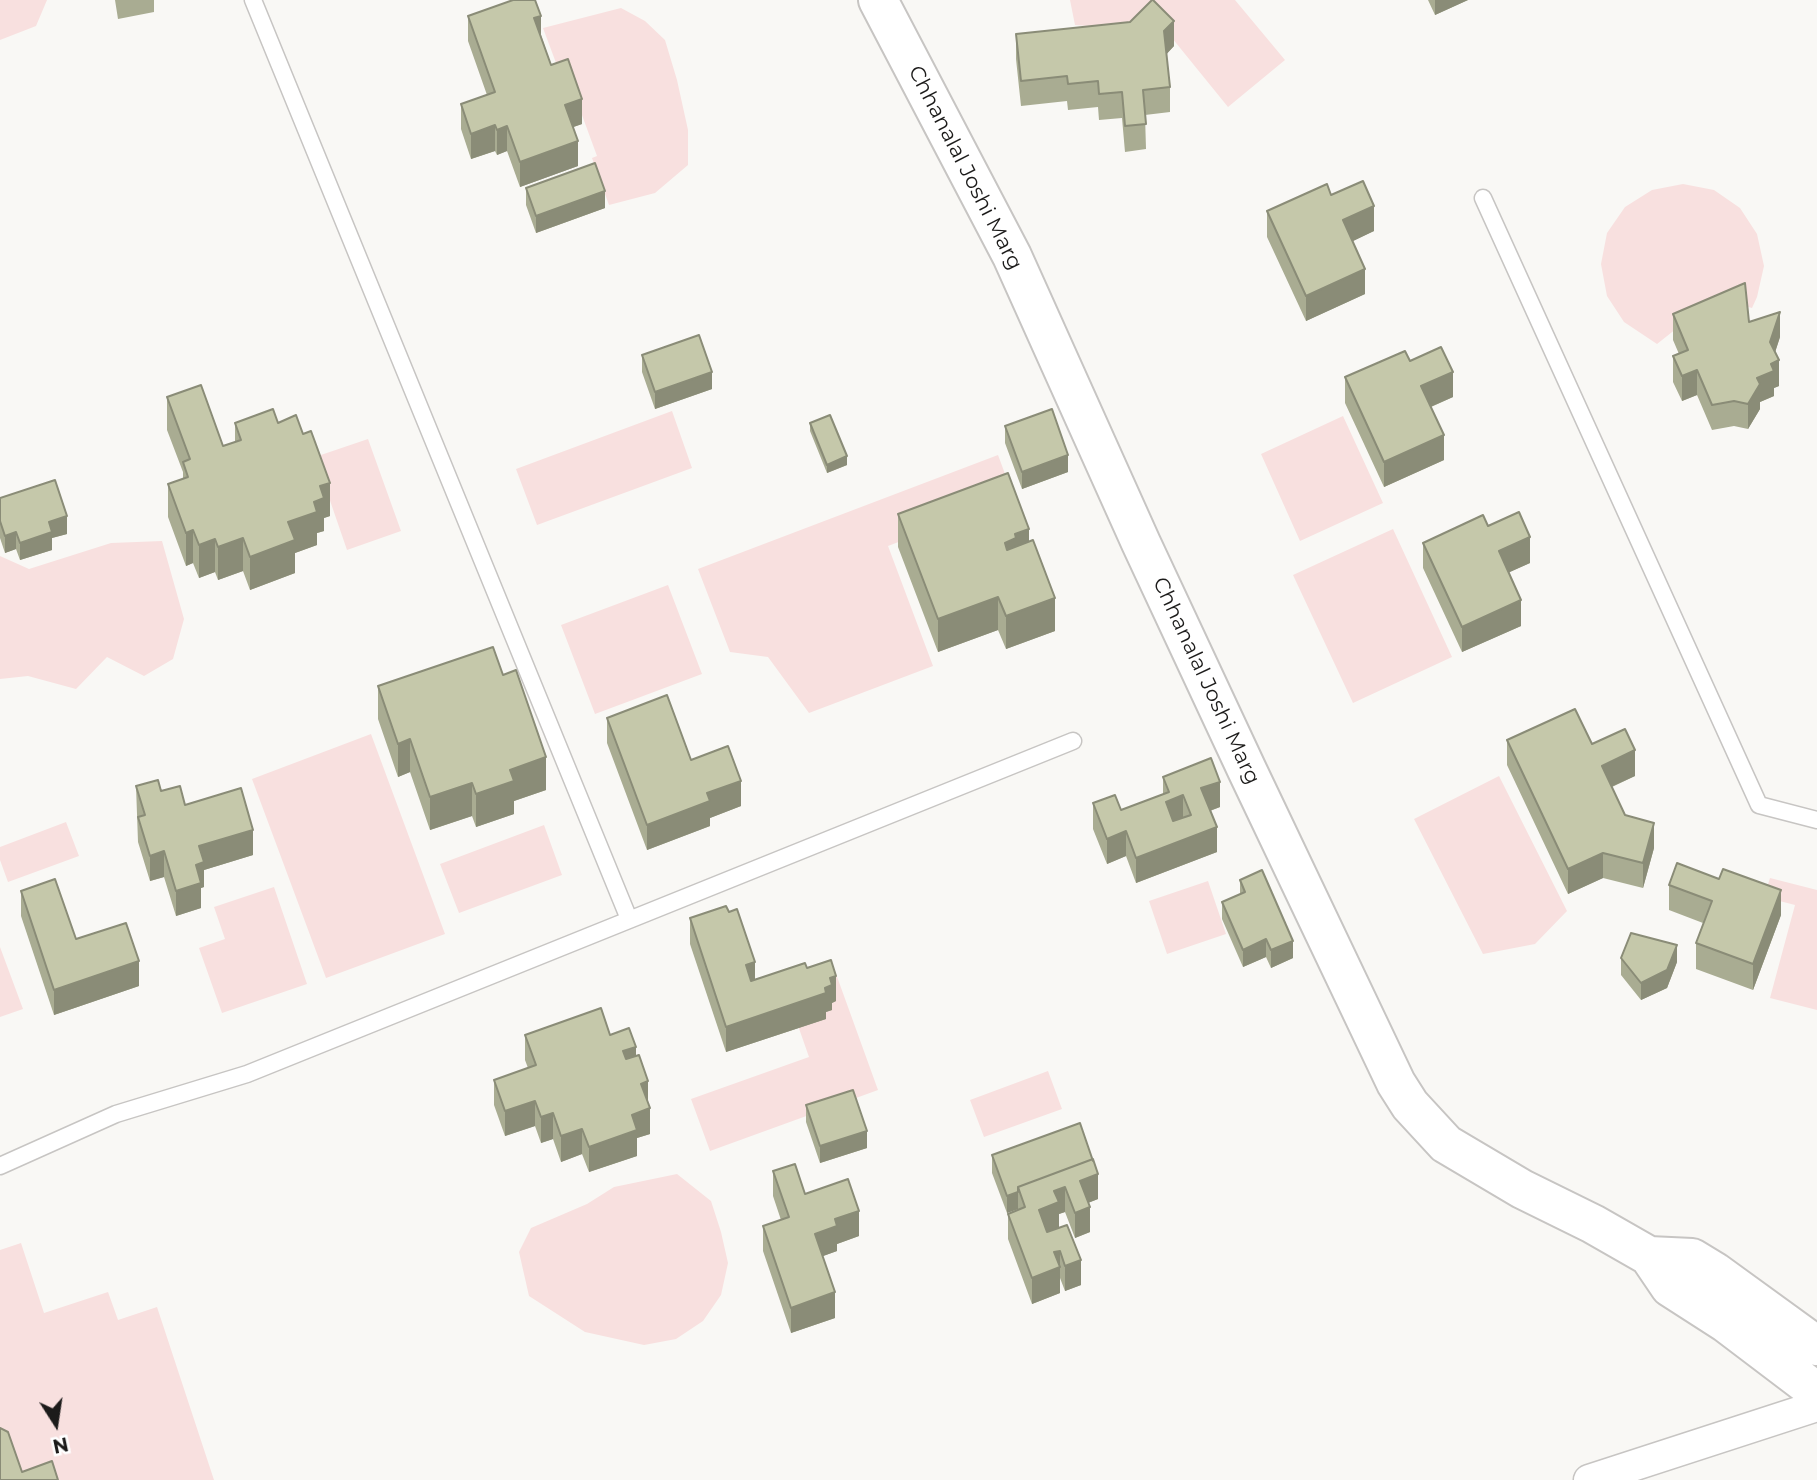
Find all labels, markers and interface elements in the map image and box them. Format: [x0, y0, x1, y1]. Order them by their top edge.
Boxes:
street label: Chhanalal Joshi Marg [903, 62, 1027, 274]
street label: Chhanalal Joshi Marg [1147, 573, 1265, 789]
north arrow [21, 1389, 91, 1459]
text: N [51, 1432, 70, 1458]

